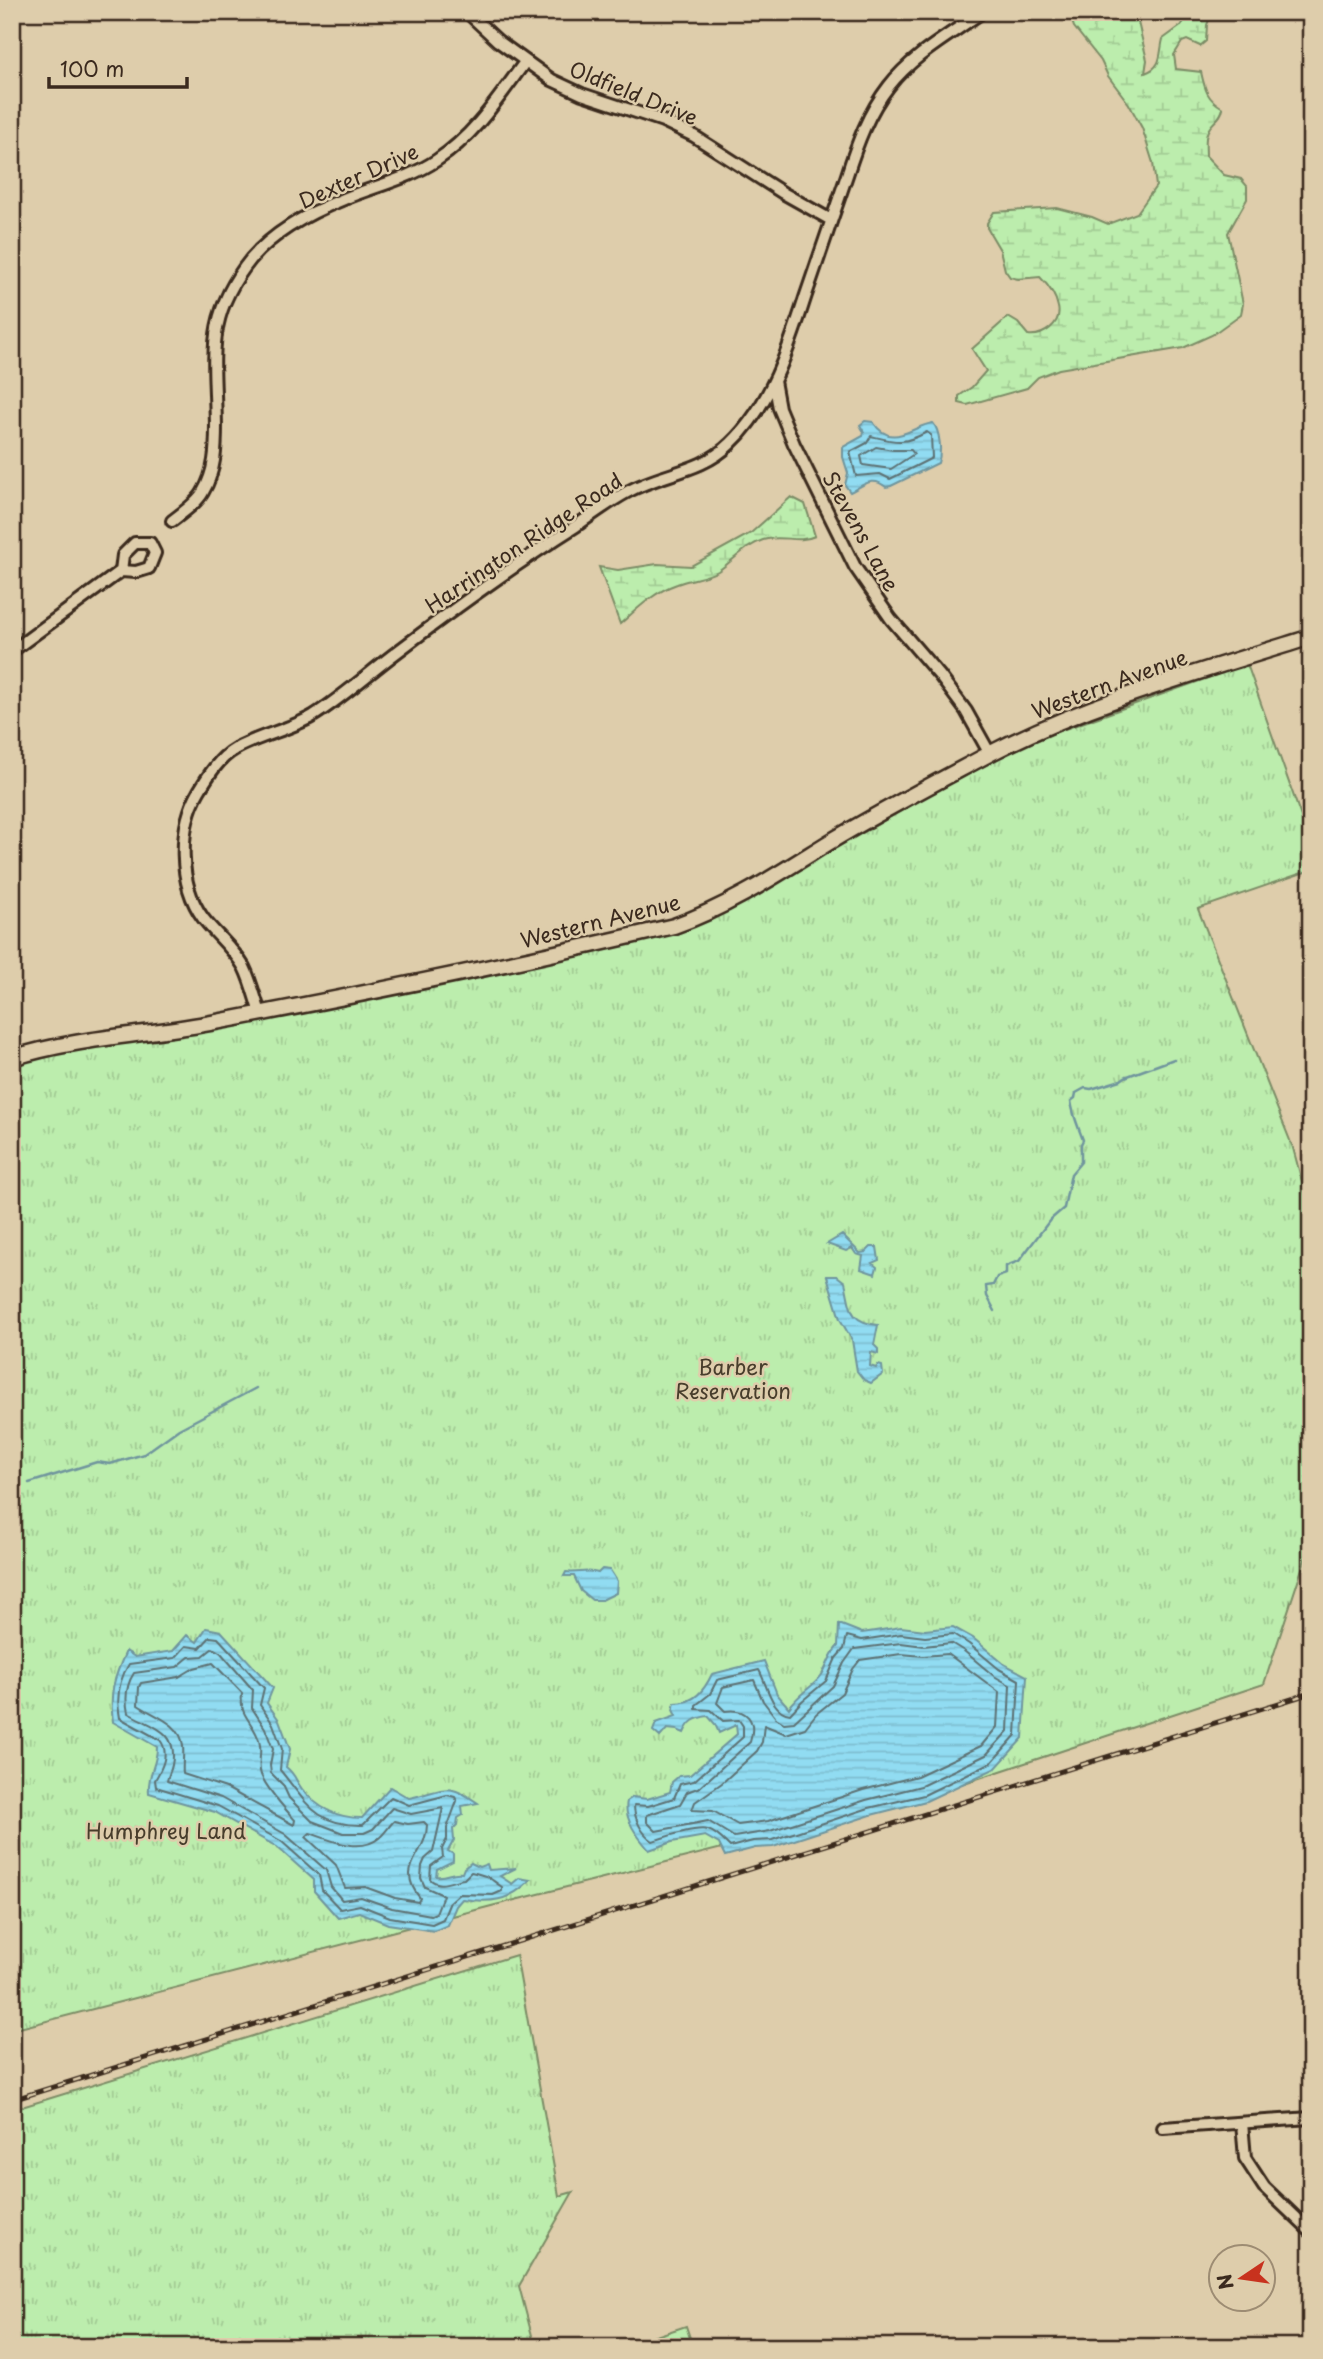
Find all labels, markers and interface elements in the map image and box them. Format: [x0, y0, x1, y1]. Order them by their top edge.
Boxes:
scale bar [49, 46, 187, 90]
text: 100 m [60, 52, 124, 84]
street label: Oldfield Drive [565, 52, 703, 132]
street label: Dexter Drive [293, 134, 423, 216]
street label: Harrington Ridge Road [418, 464, 628, 620]
street label: Stevens Lane [816, 465, 908, 597]
street label: Western Avenue [1027, 640, 1191, 726]
street label: Western Avenue [517, 885, 683, 955]
park label: Barber Reservation [675, 1350, 791, 1406]
park label: Humphrey Land [86, 1814, 246, 1846]
north arrow [1208, 2244, 1278, 2314]
text: N [1209, 2272, 1240, 2293]

